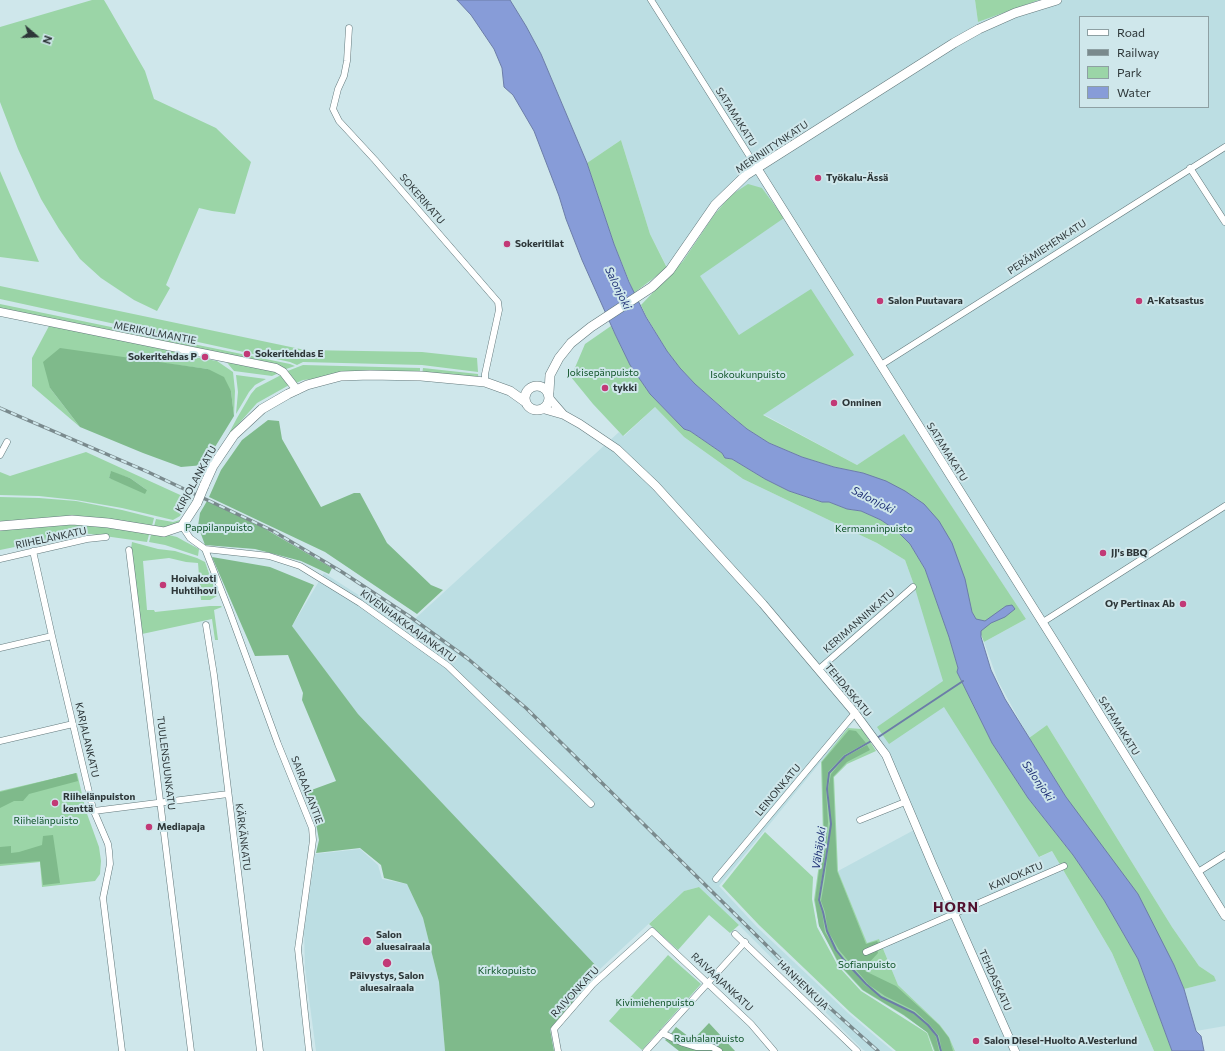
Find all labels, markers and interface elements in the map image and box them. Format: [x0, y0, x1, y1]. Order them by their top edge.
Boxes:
north arrow [16, 16, 56, 56]
legend [1079, 16, 1209, 108]
text: Road [1117, 25, 1145, 39]
text: N [40, 34, 55, 46]
text: Railway [1117, 45, 1159, 59]
text: Park [1117, 65, 1142, 79]
street label: SATAMAKATU [713, 85, 759, 149]
text: Water [1117, 85, 1151, 99]
street label: MERINIITYNKATU [733, 118, 811, 176]
street label: SOKERIKATU [397, 171, 447, 227]
place label: Työkalu-Ässä [826, 172, 888, 184]
marker: Työkalu-Ässä [813, 173, 823, 183]
street label: PERÄMIEHENKATU [1005, 217, 1089, 277]
place label: Sokeritilat [515, 238, 564, 250]
marker: Sokeritilat [502, 239, 512, 249]
water label: Salonjoki [602, 264, 634, 312]
place label: Salon Puutavara [888, 295, 963, 307]
place label: A-Katsastus [1147, 295, 1204, 307]
marker: Salon Puutavara [875, 296, 885, 306]
marker: A-Katsastus [1134, 296, 1144, 306]
street label: MERIKULMANTIE [113, 319, 197, 347]
place label: Sokeritehdas E [255, 348, 324, 360]
marker: Sokeritehdas E [242, 349, 252, 359]
place label: Sokeritehdas P [128, 351, 197, 363]
marker: Sokeritehdas P [200, 352, 210, 362]
park label: Jokisepänpuisto [567, 367, 639, 379]
park label: Isokoukunpuisto [710, 369, 786, 381]
place label: tykki [613, 382, 637, 394]
marker: tykki [600, 383, 610, 393]
place label: Onninen [842, 397, 881, 409]
marker: Onninen [829, 398, 839, 408]
street label: SATAMAKATU [924, 420, 970, 484]
street label: KIRJOLANKATU [173, 444, 219, 514]
water label: Salonjoki [849, 484, 897, 516]
park label: Pappilanpuisto [185, 522, 253, 534]
park label: Kermanninpuisto [835, 523, 913, 535]
street label: RIIHELÄNKATU [14, 525, 88, 551]
place label: JJ's BBQ [1111, 547, 1148, 559]
marker: JJ's BBQ [1098, 548, 1108, 558]
place label: Hoivakoti Huhtihovi [171, 573, 217, 596]
marker: Hoivakoti Huhtihovi [158, 580, 168, 590]
street label: KIVENHAKKAAJANKATU [358, 587, 458, 665]
street label: KERIMANNINKATU [821, 587, 897, 655]
place label: Oy Pertinax Ab [1105, 598, 1175, 610]
marker: Oy Pertinax Ab [1178, 599, 1188, 609]
street label: TEHDASKATU [822, 661, 874, 719]
street label: SATAMAKATU [1096, 694, 1142, 758]
street label: KARJALANKATU [73, 701, 101, 779]
street label: TUULENSUUNKATU [154, 715, 178, 811]
street label: SAIRAALANTIE [289, 755, 325, 825]
water label: Salonjoki [1019, 758, 1057, 804]
street label: LEINONKATU [753, 762, 803, 818]
place label: Riihelänpuiston kenttä [63, 791, 135, 814]
marker: Riihelänpuiston kenttä [50, 798, 60, 808]
street label: KÄRKÄNKATU [233, 803, 253, 871]
park label: Riihelänpuisto [14, 815, 78, 827]
place label: Mediapaja [157, 821, 205, 833]
marker: Mediapaja [144, 822, 154, 832]
water label: Vähäjoki [809, 826, 829, 870]
street label: KAIVOKATU [987, 859, 1045, 893]
district label: HORN [933, 899, 979, 915]
place label: Salon aluesairaala [376, 929, 430, 952]
marker: Salon aluesairaala [361, 935, 373, 947]
street label: TEHDASKATU [976, 947, 1014, 1013]
street label: RAIVAAJANKATU [689, 950, 755, 1014]
marker: Päivystys, Salon aluesairaala [381, 957, 393, 969]
street label: HANHENKUJA [775, 958, 831, 1012]
park label: Sofianpuisto [838, 959, 896, 971]
street label: RAIVONKATU [548, 964, 602, 1020]
park label: Kirkkopuisto [478, 965, 536, 977]
place label: Päivystys, Salon aluesairaala [350, 970, 424, 994]
park label: Kivimiehenpuisto [616, 997, 694, 1009]
park label: Rauhalanpuisto [674, 1033, 744, 1045]
place label: Salon Diesel-Huolto A.Vesterlund [984, 1035, 1137, 1047]
marker: Salon Diesel-Huolto A.Vesterlund [971, 1036, 981, 1046]

